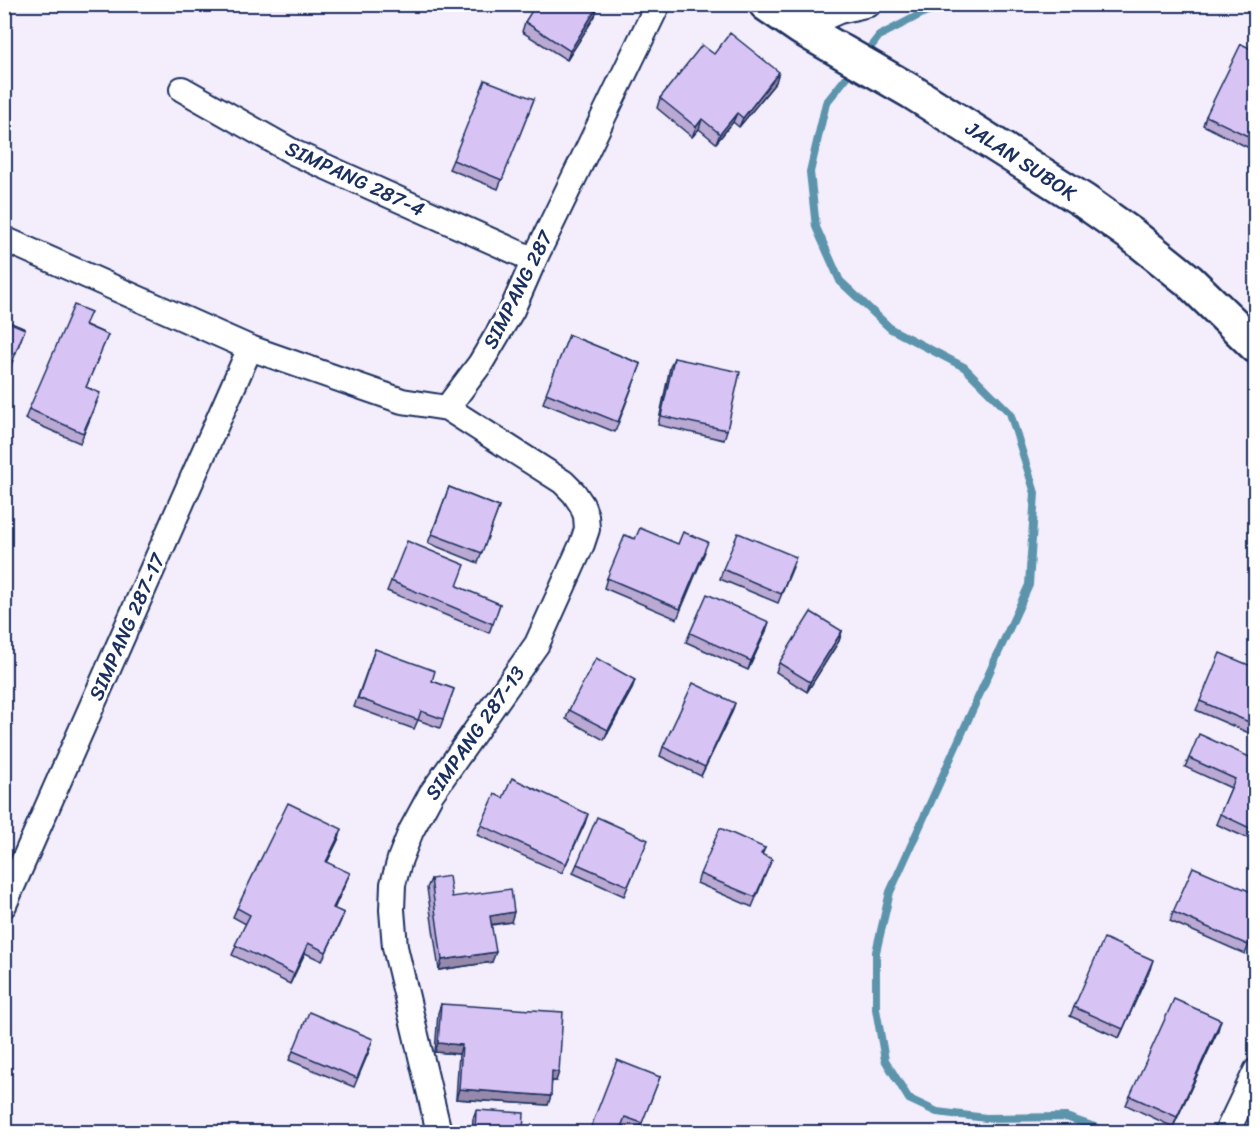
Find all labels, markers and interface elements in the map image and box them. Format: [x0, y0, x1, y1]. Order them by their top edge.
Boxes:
street label: JALAN SUBOK [957, 111, 1084, 210]
street label: SIMPANG 287-4 [279, 131, 431, 227]
street label: SIMPANG 287 [473, 223, 563, 355]
street label: SIMPANG 287-17 [79, 546, 176, 706]
street label: SIMPANG 287-13 [416, 658, 534, 808]

